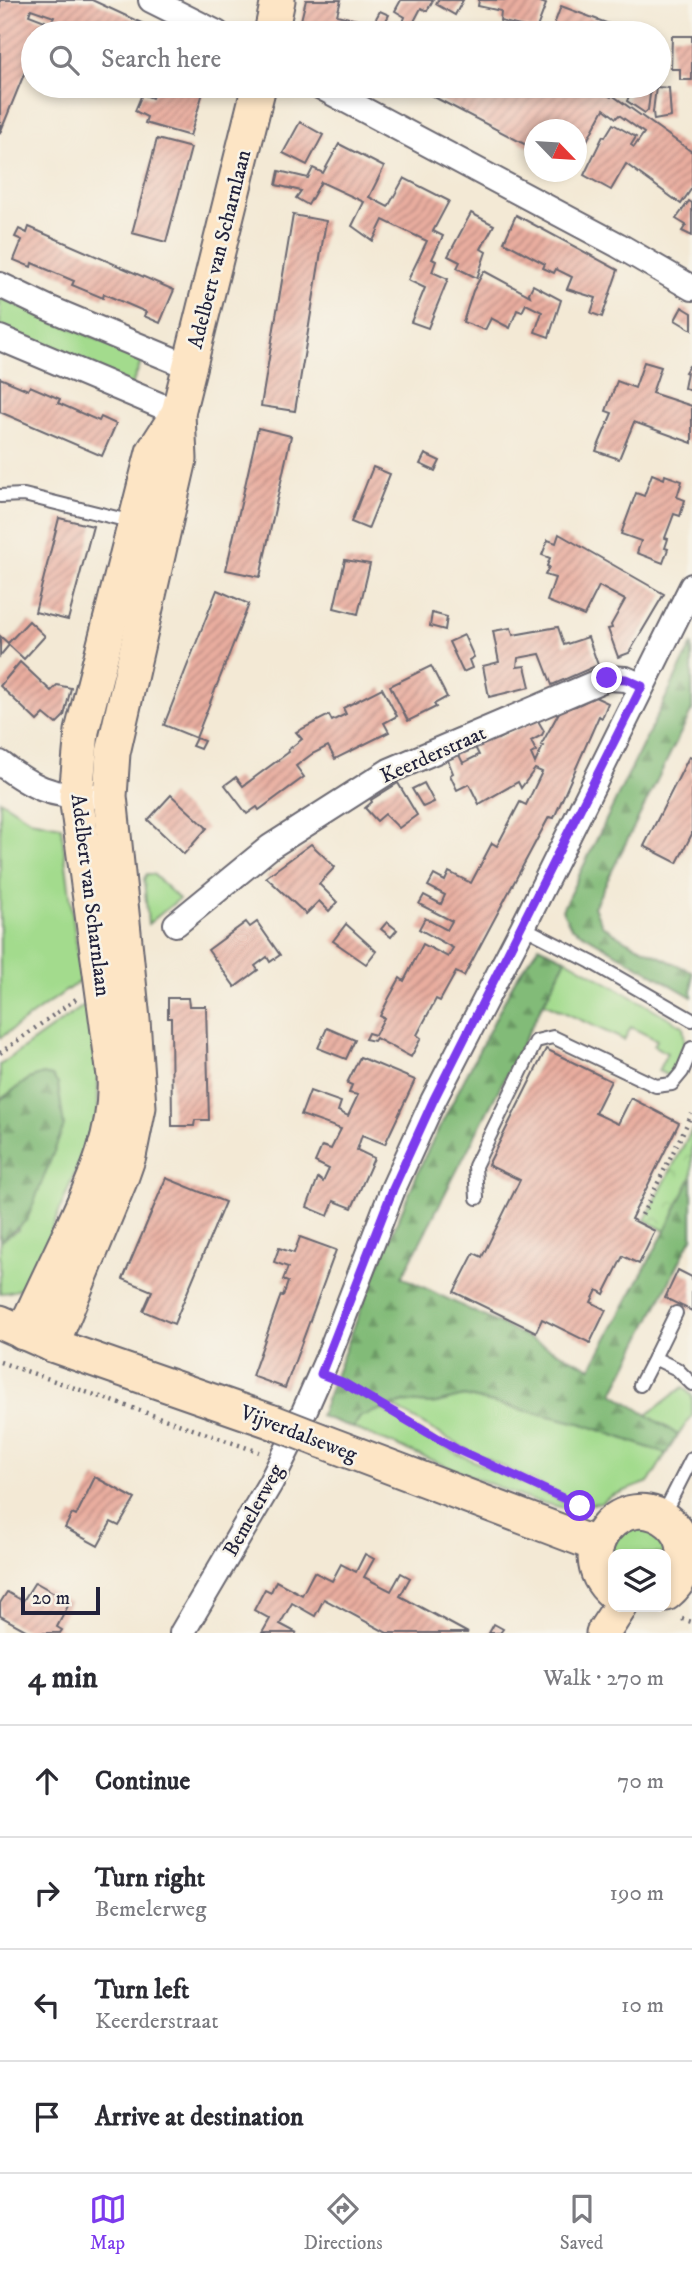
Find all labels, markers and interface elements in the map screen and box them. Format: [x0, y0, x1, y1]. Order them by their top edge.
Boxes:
search box [21, 21, 671, 98]
icon: search [45, 41, 83, 79]
text: Search here [101, 43, 221, 76]
north arrow [524, 119, 587, 182]
street label: Adelbert van Scharnlaan [183, 147, 257, 351]
route end [591, 662, 622, 693]
street label: Keerderstraat [377, 720, 490, 790]
street label: Adelbert van Scharnlaan [65, 792, 115, 998]
street label: Vijverdalseweg [236, 1399, 361, 1468]
street label: Bemelerweg [218, 1459, 290, 1561]
route start [564, 1490, 595, 1521]
map controls [608, 1549, 671, 1612]
button: layers [608, 1549, 671, 1612]
scale bar [21, 1584, 100, 1616]
text: 20 m [32, 1587, 70, 1610]
text: 4 min [28, 1660, 98, 1697]
text: Walk · 270 m [543, 1664, 664, 1693]
icon: ahead [28, 1762, 66, 1800]
text: Continue [95, 1765, 190, 1798]
text: 70 m [617, 1767, 664, 1796]
text: Turn right [95, 1862, 205, 1895]
icon: right [28, 1874, 66, 1912]
text: 190 m [610, 1879, 664, 1908]
text: Bemelerweg [95, 1895, 206, 1924]
text: Turn left [95, 1974, 189, 2007]
icon: left [28, 1986, 66, 2024]
text: 10 m [621, 1991, 664, 2020]
text: Keerderstraat [95, 2007, 219, 2036]
icon: arrive [28, 2098, 66, 2136]
text: Arrive at destination [95, 2101, 304, 2134]
tab: Map [89, 2190, 127, 2255]
tab: Directions [304, 2190, 383, 2255]
tab: Saved [560, 2190, 603, 2255]

